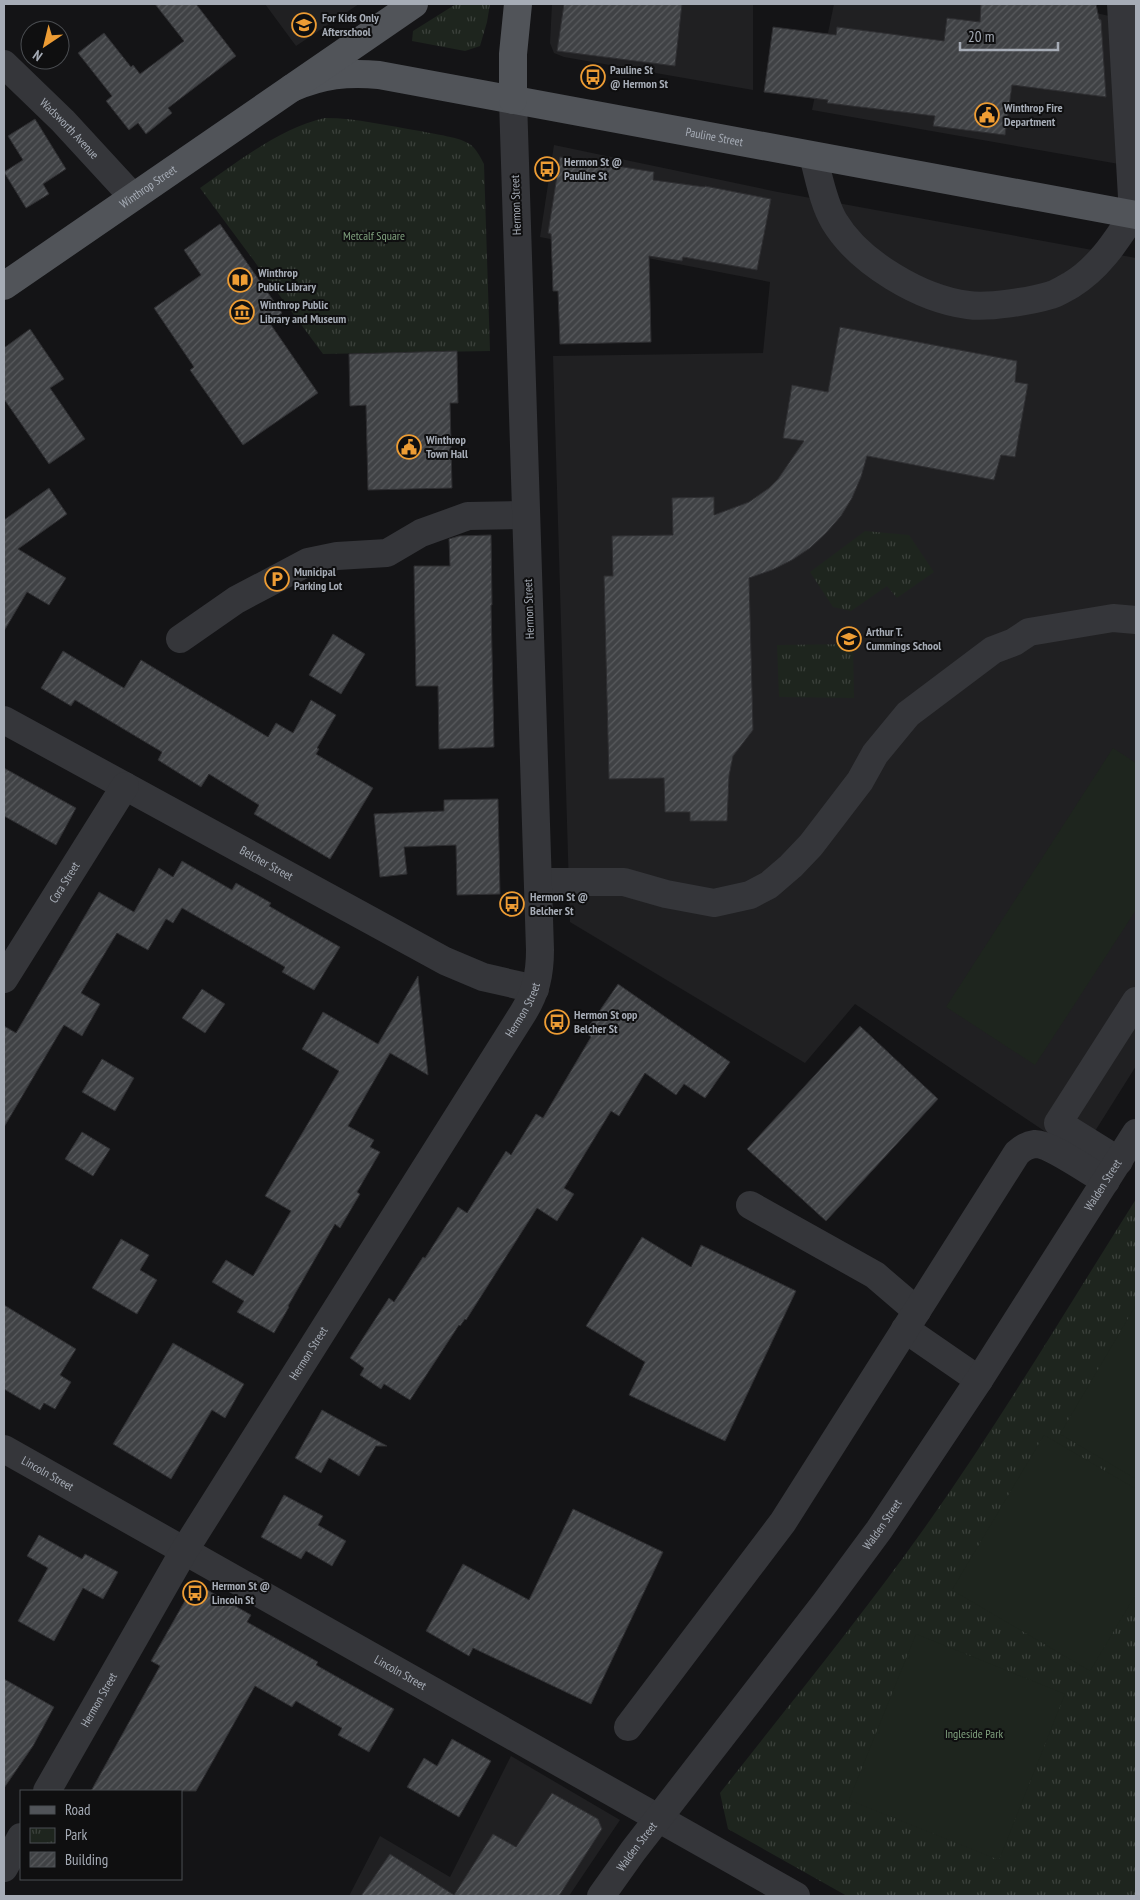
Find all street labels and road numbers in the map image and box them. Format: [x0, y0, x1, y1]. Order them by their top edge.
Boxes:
street label: Wadsworth Avenue [37, 95, 102, 162]
street label: Pauline Street [684, 124, 745, 149]
street label: Winthrop Street [117, 161, 180, 211]
street label: Hermon Street [507, 174, 524, 235]
street label: Hermon Street [520, 578, 537, 639]
street label: Belcher Street [237, 842, 297, 884]
street label: Cora Street [46, 858, 83, 906]
street label: Hermon Street [502, 980, 543, 1040]
street label: Walden Street [1081, 1156, 1125, 1213]
street label: Hermon Street [286, 1323, 331, 1383]
street label: Lincoln Street [19, 1452, 77, 1494]
street label: Walden Street [859, 1496, 905, 1552]
street label: Lincoln Street [372, 1651, 430, 1693]
street label: Hermon Street [77, 1669, 120, 1730]
street label: Walden Street [613, 1818, 660, 1874]

